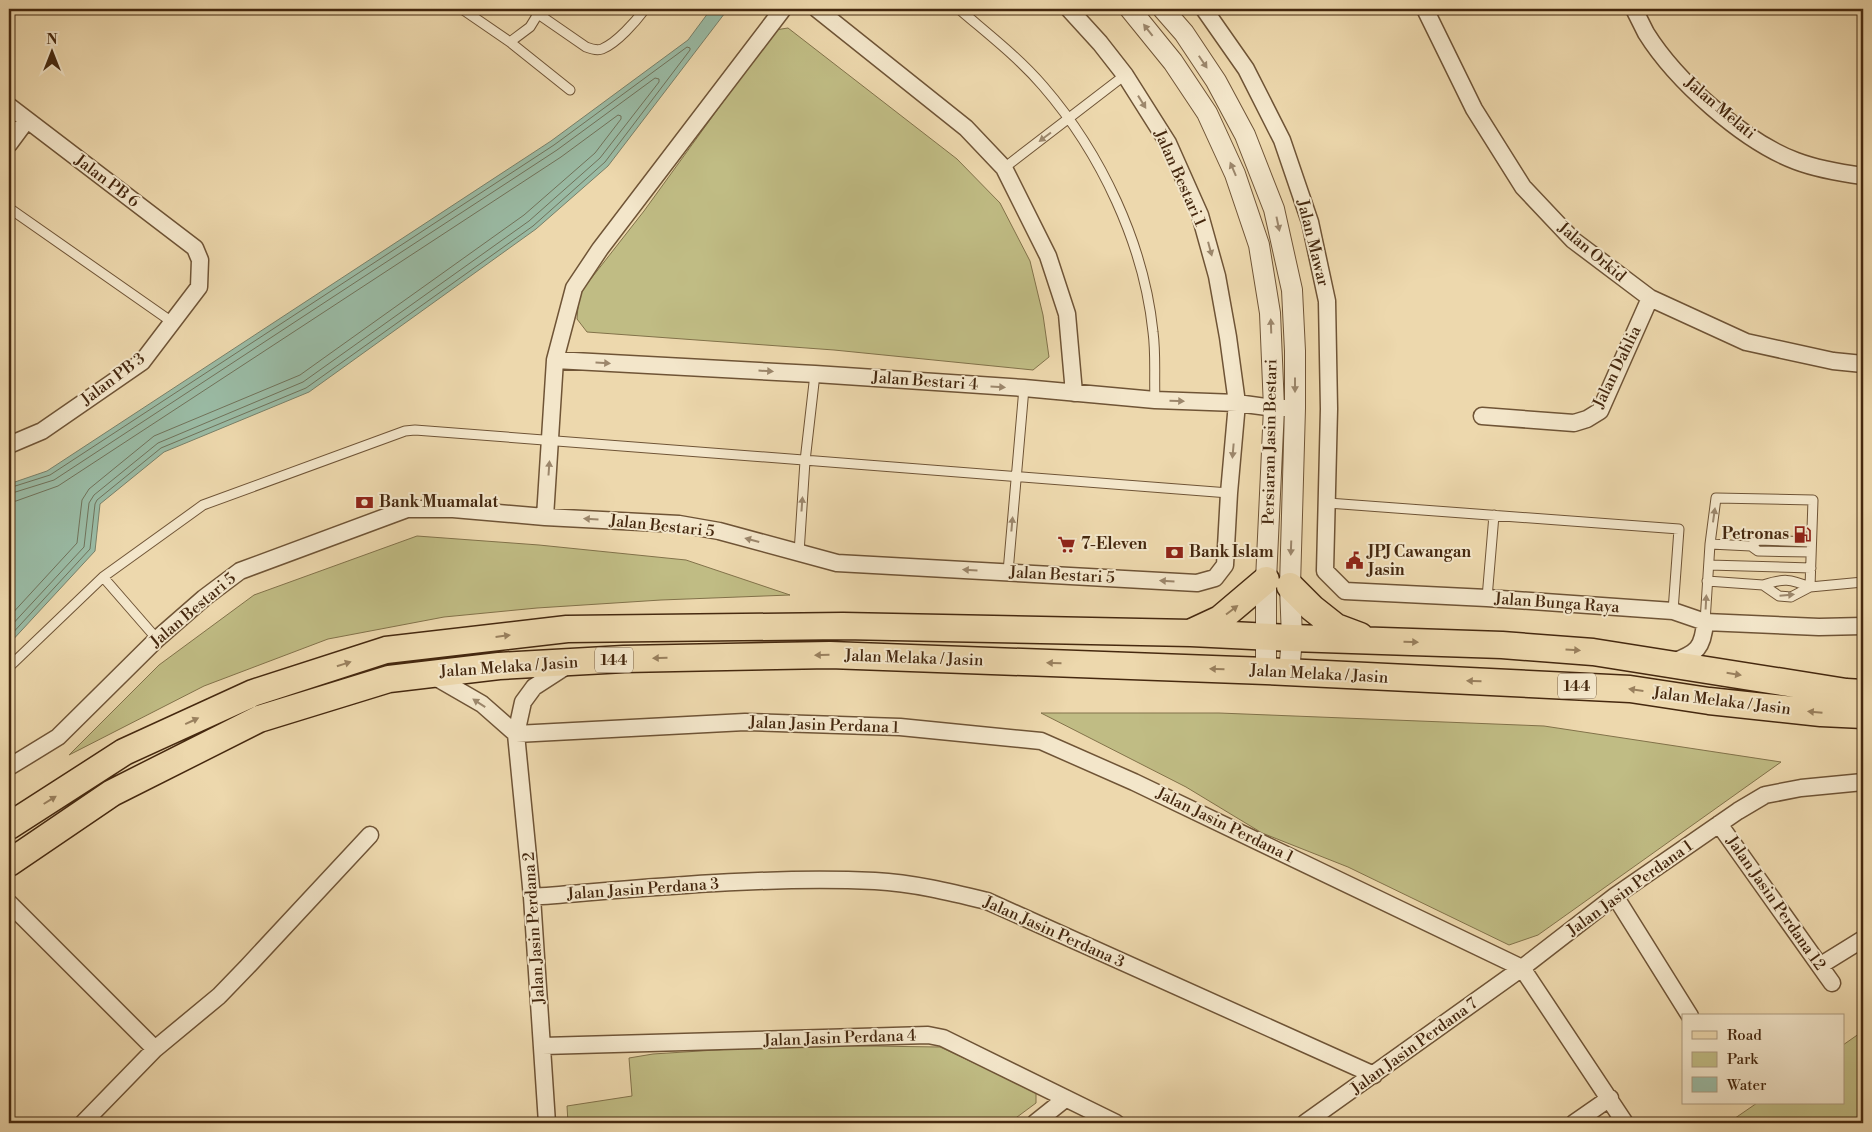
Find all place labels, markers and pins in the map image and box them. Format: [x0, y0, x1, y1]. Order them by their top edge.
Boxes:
bank icon: Bank Muamalat [355, 492, 375, 512]
place label: Bank Muamalat [379, 492, 498, 512]
place label: Petronas [1722, 524, 1789, 544]
fuel station icon: Petronas [1793, 524, 1813, 544]
supermarket icon: 7-Eleven [1057, 534, 1077, 554]
place label: 7-Eleven [1081, 534, 1147, 554]
bank icon: Bank Islam [1165, 542, 1185, 562]
place label: Bank Islam [1189, 542, 1274, 562]
place label: JPJ Cawangan Jasin [1366, 542, 1471, 580]
public building icon: JPJ Cawangan Jasin [1344, 551, 1364, 571]

